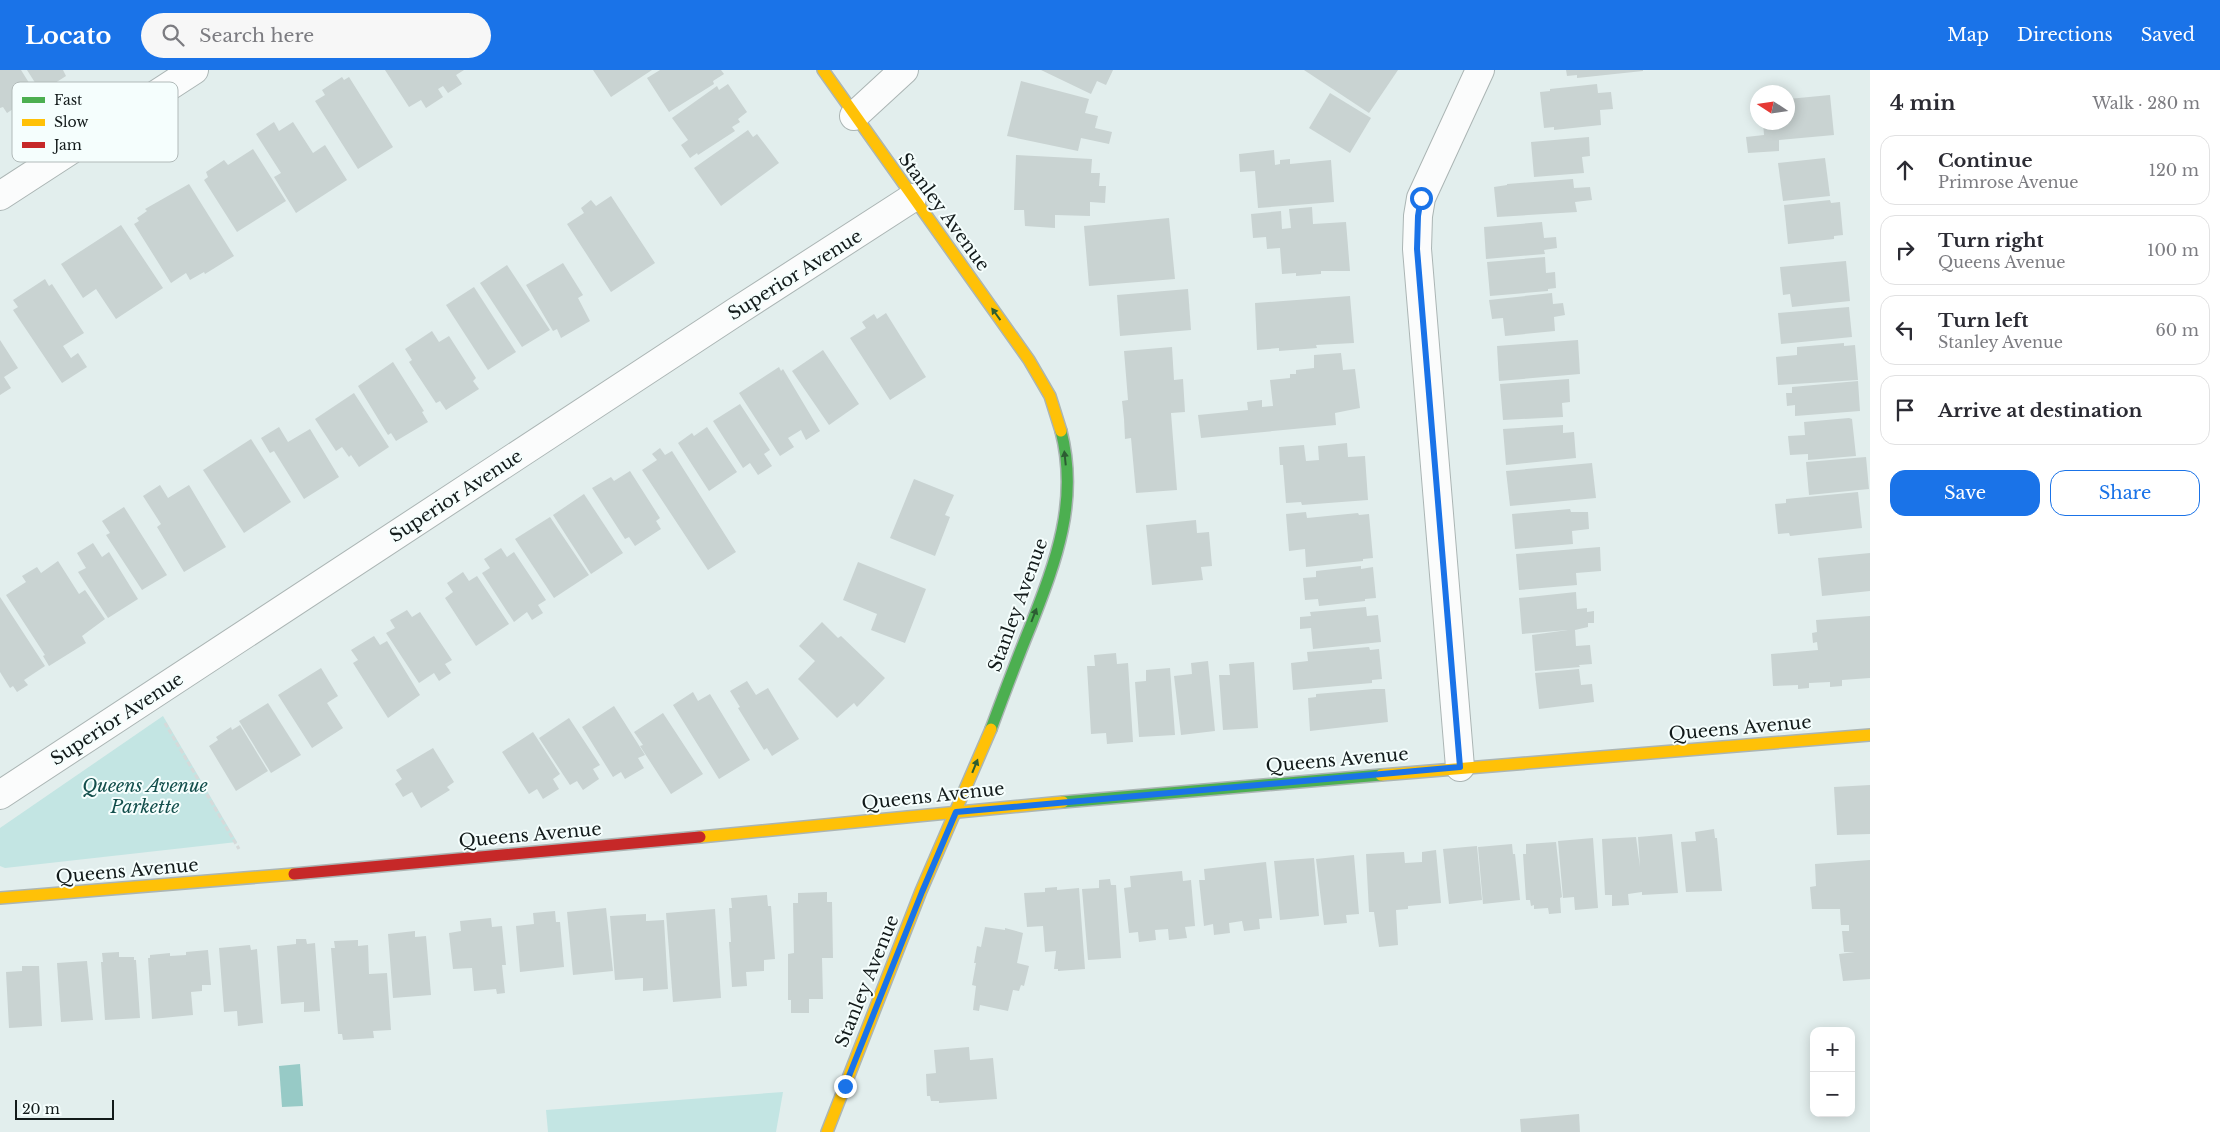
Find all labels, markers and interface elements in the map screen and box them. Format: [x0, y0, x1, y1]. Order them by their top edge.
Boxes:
search box [141, 13, 491, 58]
text: Locato [25, 21, 111, 50]
icon: search [159, 21, 187, 49]
text: Search here [199, 24, 314, 47]
text: Map [1947, 24, 1989, 46]
text: Directions [2017, 24, 2113, 46]
text: Saved [2141, 24, 2195, 46]
legend [12, 82, 178, 162]
north arrow [1750, 85, 1795, 130]
text: 4 min [1890, 90, 1956, 116]
text: Fast [54, 91, 83, 109]
text: Walk · 280 m [2092, 93, 2200, 113]
text: Slow [54, 113, 88, 131]
text: Jam [52, 136, 82, 154]
street label: Stanley Avenue [894, 149, 994, 275]
text: Continue [1938, 149, 2033, 172]
icon: ahead [1891, 156, 1919, 184]
text: 120 m [2149, 160, 2199, 180]
text: Primrose Avenue [1938, 172, 2078, 192]
route start [1410, 187, 1433, 210]
street label: Superior Avenue [724, 225, 866, 325]
text: Turn right [1938, 229, 2044, 252]
icon: right [1891, 236, 1919, 264]
text: 100 m [2147, 240, 2199, 260]
text: Queens Avenue [1938, 252, 2065, 272]
one-way arrow [991, 307, 1001, 321]
text: Turn left [1938, 309, 2029, 332]
icon: left [1891, 316, 1919, 344]
text: 60 m [2156, 320, 2199, 340]
text: Stanley Avenue [1938, 332, 2063, 352]
icon: arrive [1891, 396, 1919, 424]
text: Arrive at destination [1938, 399, 2142, 422]
street label: Superior Avenue [386, 445, 526, 547]
one-way arrow [1061, 450, 1069, 466]
button: Save [1890, 470, 2040, 516]
button: Share [2050, 470, 2200, 516]
street label: Stanley Avenue [984, 535, 1052, 675]
one-way arrow [1031, 608, 1039, 622]
street label: Superior Avenue [47, 668, 187, 770]
street label: Queens Avenue [1668, 711, 1812, 745]
street label: Queens Avenue [1265, 743, 1409, 777]
one-way arrow [971, 759, 979, 774]
park label: Queens Avenue Parkette [82, 775, 208, 818]
street label: Queens Avenue [861, 778, 1005, 814]
street label: Queens Avenue [458, 818, 602, 852]
street label: Queens Avenue [55, 854, 199, 888]
street label: Stanley Avenue [830, 912, 904, 1050]
map controls [1810, 1027, 1855, 1117]
button: + [1810, 1027, 1855, 1072]
button: − [1810, 1072, 1855, 1117]
route end [834, 1075, 857, 1098]
scale bar [15, 1097, 114, 1120]
text: 20 m [22, 1100, 60, 1118]

